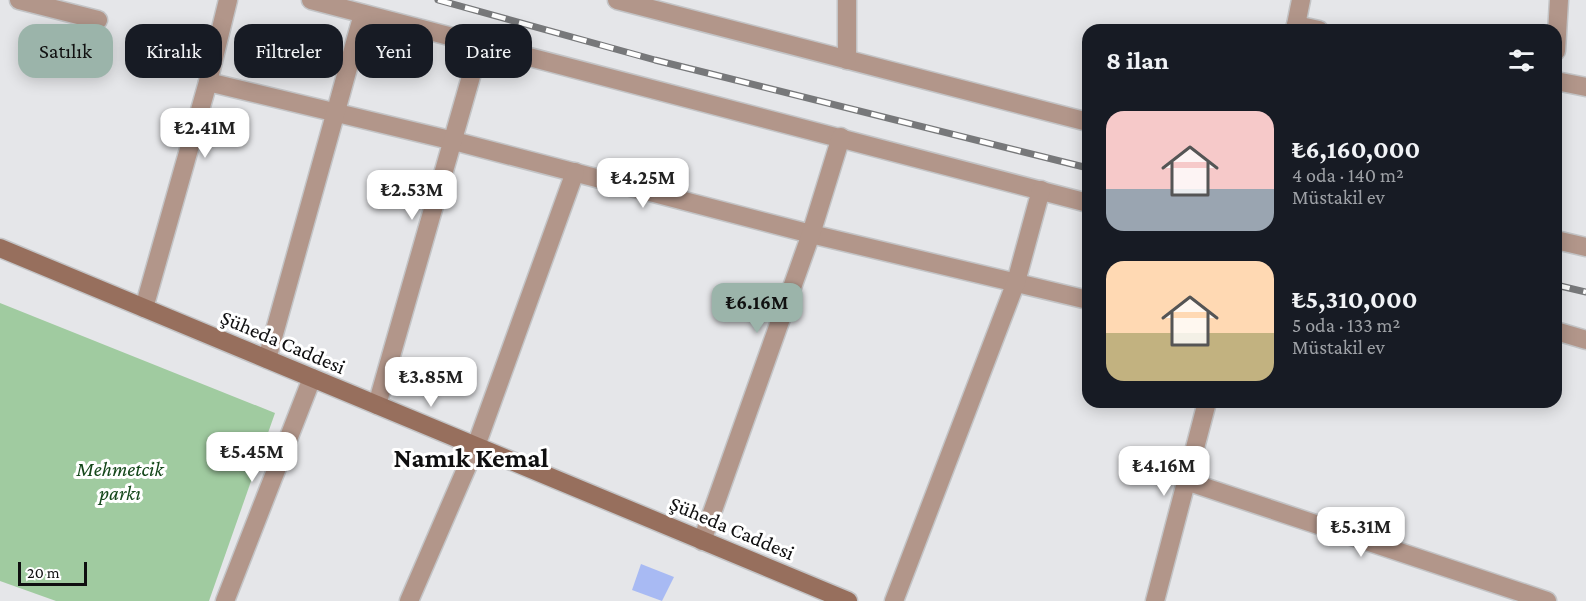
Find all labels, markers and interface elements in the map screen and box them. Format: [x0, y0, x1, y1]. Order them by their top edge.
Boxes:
chip: Satılık [18, 24, 113, 78]
chip: Kiralık [125, 24, 222, 78]
chip: Filtreler [234, 24, 343, 78]
chip: Yeni [355, 24, 433, 78]
chip: Daire [445, 24, 532, 78]
icon: filters [1505, 44, 1538, 77]
text: 8 ilan [1106, 46, 1169, 75]
pin: ₺2.41M [156, 108, 254, 159]
text: ₺2.41M [174, 116, 236, 138]
icon: home [1154, 135, 1226, 207]
text: ₺6,160,000 [1292, 135, 1420, 164]
pin: ₺4.25M [594, 158, 692, 209]
text: 4 oda · 140 m² [1292, 164, 1404, 186]
text: ₺4.25M [611, 166, 675, 188]
pin: ₺2.53M [363, 170, 461, 221]
text: ₺2.53M [381, 178, 443, 200]
text: Müstakil ev [1292, 186, 1385, 208]
pin: ₺6.16M [708, 283, 806, 334]
icon: home [1154, 285, 1226, 357]
text: ₺5,310,000 [1292, 285, 1417, 314]
text: ₺6.16M [726, 291, 788, 313]
street label: Şüheda Caddesi [217, 305, 349, 379]
text: 5 oda · 133 m² [1292, 314, 1400, 336]
text: Müstakil ev [1292, 336, 1385, 358]
pin: ₺3.85M [382, 357, 480, 408]
text: ₺3.85M [399, 365, 463, 387]
pin: ₺5.45M [203, 432, 301, 483]
text: ₺5.45M [220, 440, 284, 462]
district label: Namık Kemal [393, 443, 549, 473]
pin: ₺4.16M [1115, 446, 1213, 497]
text: ₺4.16M [1133, 454, 1195, 476]
park label: Mehmetcik parkı [75, 457, 164, 505]
street label: Şüheda Caddesi [666, 491, 798, 565]
pin: ₺5.31M [1312, 507, 1410, 558]
text: ₺5.31M [1331, 515, 1391, 537]
scale bar [18, 559, 87, 586]
text: 20 m [27, 564, 60, 581]

